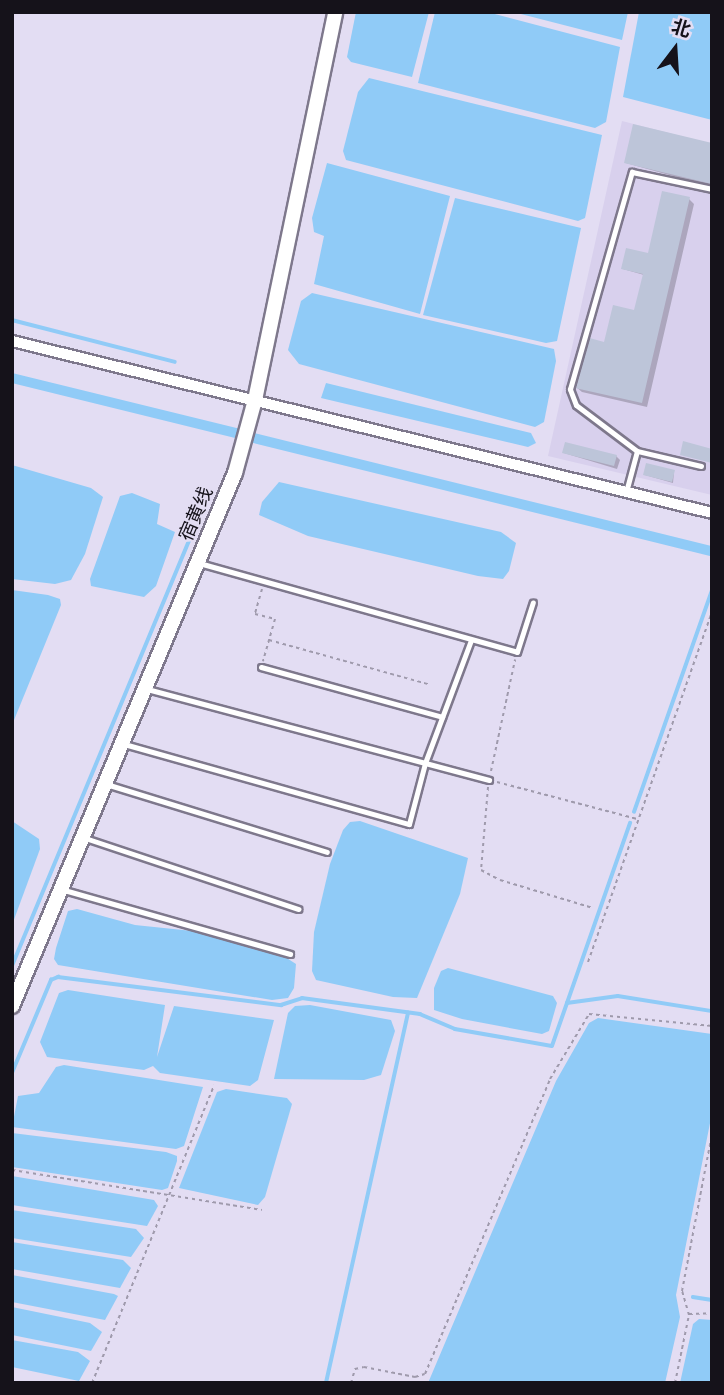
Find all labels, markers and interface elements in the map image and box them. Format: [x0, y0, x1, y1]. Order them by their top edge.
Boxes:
north arrow [640, 14, 710, 84]
text: 北 [669, 16, 693, 41]
street label: 宿黄线 [174, 483, 218, 545]

